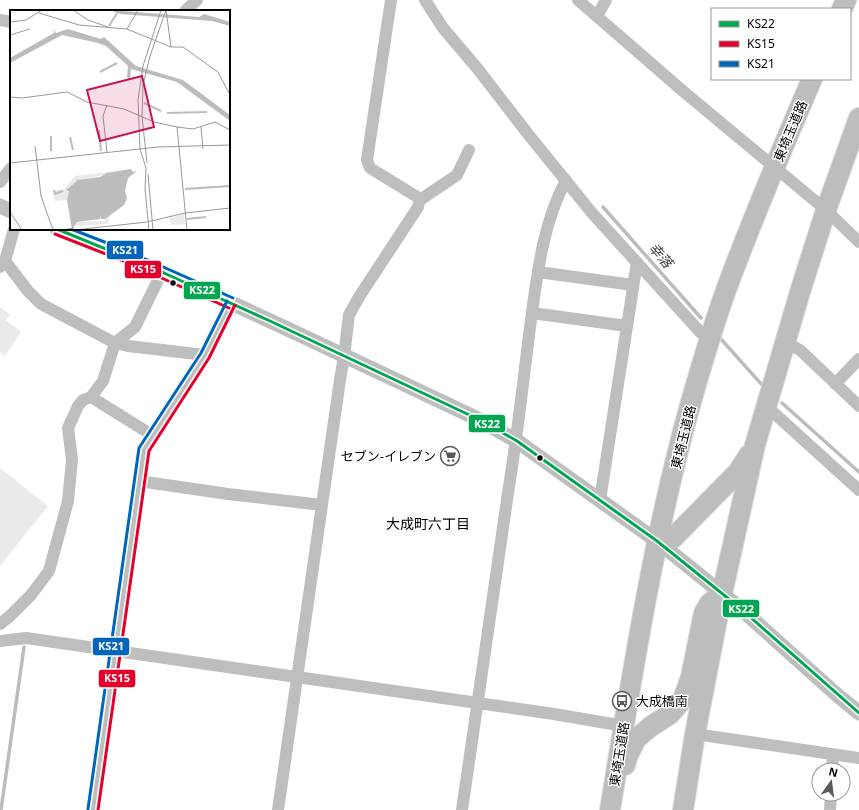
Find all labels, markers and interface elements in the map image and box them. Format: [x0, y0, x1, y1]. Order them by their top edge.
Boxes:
legend [711, 8, 851, 80]
inset map [10, 10, 230, 230]
text: KS22 [747, 15, 775, 32]
text: KS15 [747, 35, 775, 52]
text: KS21 [747, 55, 775, 72]
street label: 東埼玉道路 [769, 98, 811, 164]
water label: 幸落 [645, 238, 679, 273]
line badge: KS21 [106, 240, 144, 260]
text: KS21 [112, 242, 138, 257]
line badge: KS15 [124, 260, 162, 279]
text: KS15 [130, 261, 156, 276]
unlabelled marker [168, 278, 178, 288]
line badge: KS22 [183, 281, 221, 300]
text: KS22 [189, 282, 215, 297]
street label: 東埼玉道路 [666, 403, 700, 471]
line badge: KS22 [468, 414, 506, 433]
text: KS22 [474, 416, 500, 431]
supermarket icon: セブン-イレブン [439, 445, 461, 467]
place label: セブン-イレブン [341, 447, 436, 465]
unlabelled marker [535, 453, 545, 463]
district label: 大成町六丁目 [386, 514, 470, 533]
line badge: KS22 [722, 599, 760, 618]
text: KS22 [728, 601, 754, 616]
line badge: KS21 [92, 637, 130, 656]
text: KS21 [98, 638, 124, 653]
line badge: KS15 [98, 669, 136, 688]
text: KS15 [104, 670, 130, 685]
bus stop icon: 大成橋南 [611, 690, 633, 712]
place label: 大成橋南 [636, 692, 688, 710]
street label: 東埼玉道路 [605, 720, 633, 788]
north arrow [811, 762, 851, 802]
text: N [827, 763, 840, 780]

